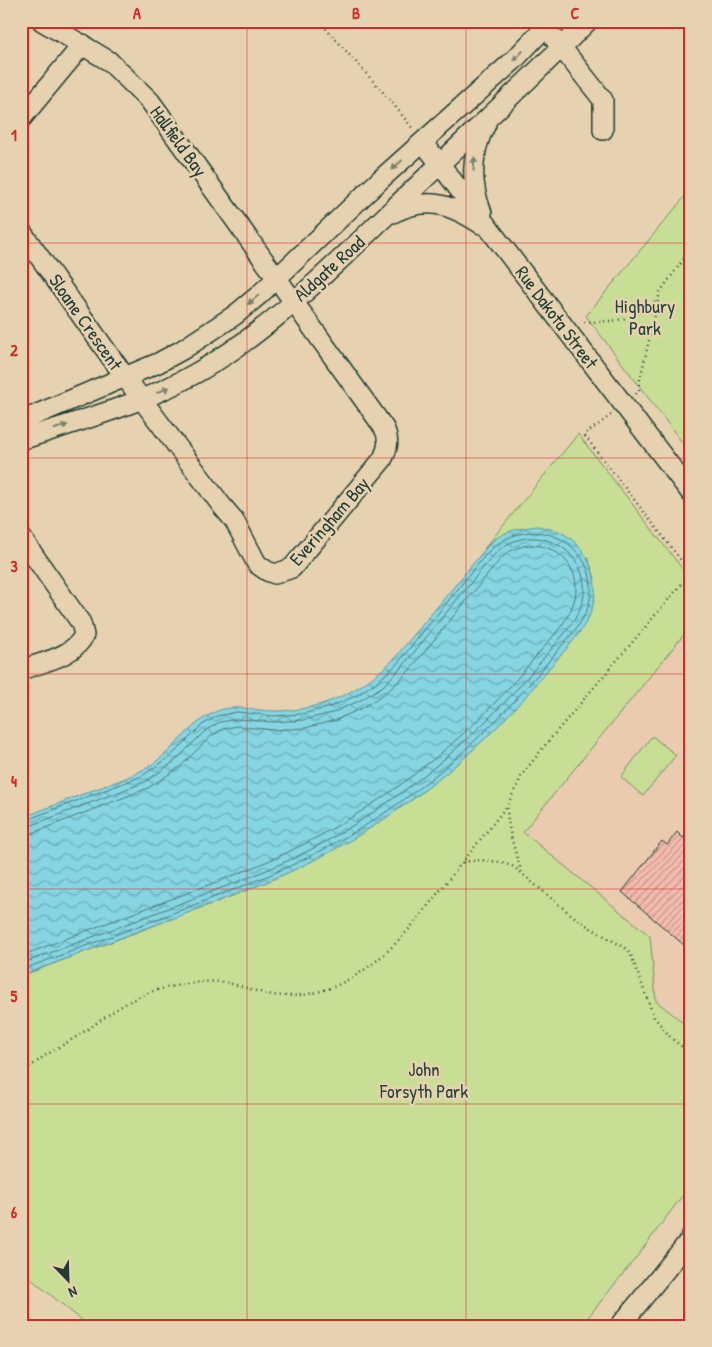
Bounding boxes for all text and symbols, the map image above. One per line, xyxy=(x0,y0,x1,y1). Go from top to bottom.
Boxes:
text: A xyxy=(133,2,141,24)
text: B xyxy=(352,2,360,24)
text: C xyxy=(571,2,580,24)
one-way arrow xyxy=(512,50,524,62)
street label: Hallfield Bay xyxy=(144,100,214,182)
text: 1 xyxy=(11,124,17,146)
one-way arrow xyxy=(471,156,479,172)
one-way arrow xyxy=(392,159,404,171)
street label: Aldgate Road xyxy=(288,229,371,307)
street label: Rue Dakota Street xyxy=(510,260,605,374)
street label: Sloane Crescent xyxy=(43,269,129,376)
park label: Highbury Park xyxy=(615,293,675,341)
one-way arrow xyxy=(247,295,260,306)
text: 2 xyxy=(10,339,18,361)
one-way arrow xyxy=(156,385,170,393)
one-way arrow xyxy=(54,422,69,430)
street label: Everingham Bay xyxy=(283,471,375,571)
text: 3 xyxy=(10,555,18,577)
text: 4 xyxy=(11,770,17,792)
text: 5 xyxy=(11,985,18,1007)
park label: John Forsyth Park xyxy=(379,1056,468,1104)
text: 6 xyxy=(11,1201,18,1223)
north arrow xyxy=(42,1254,92,1304)
text: N xyxy=(66,1282,80,1303)

